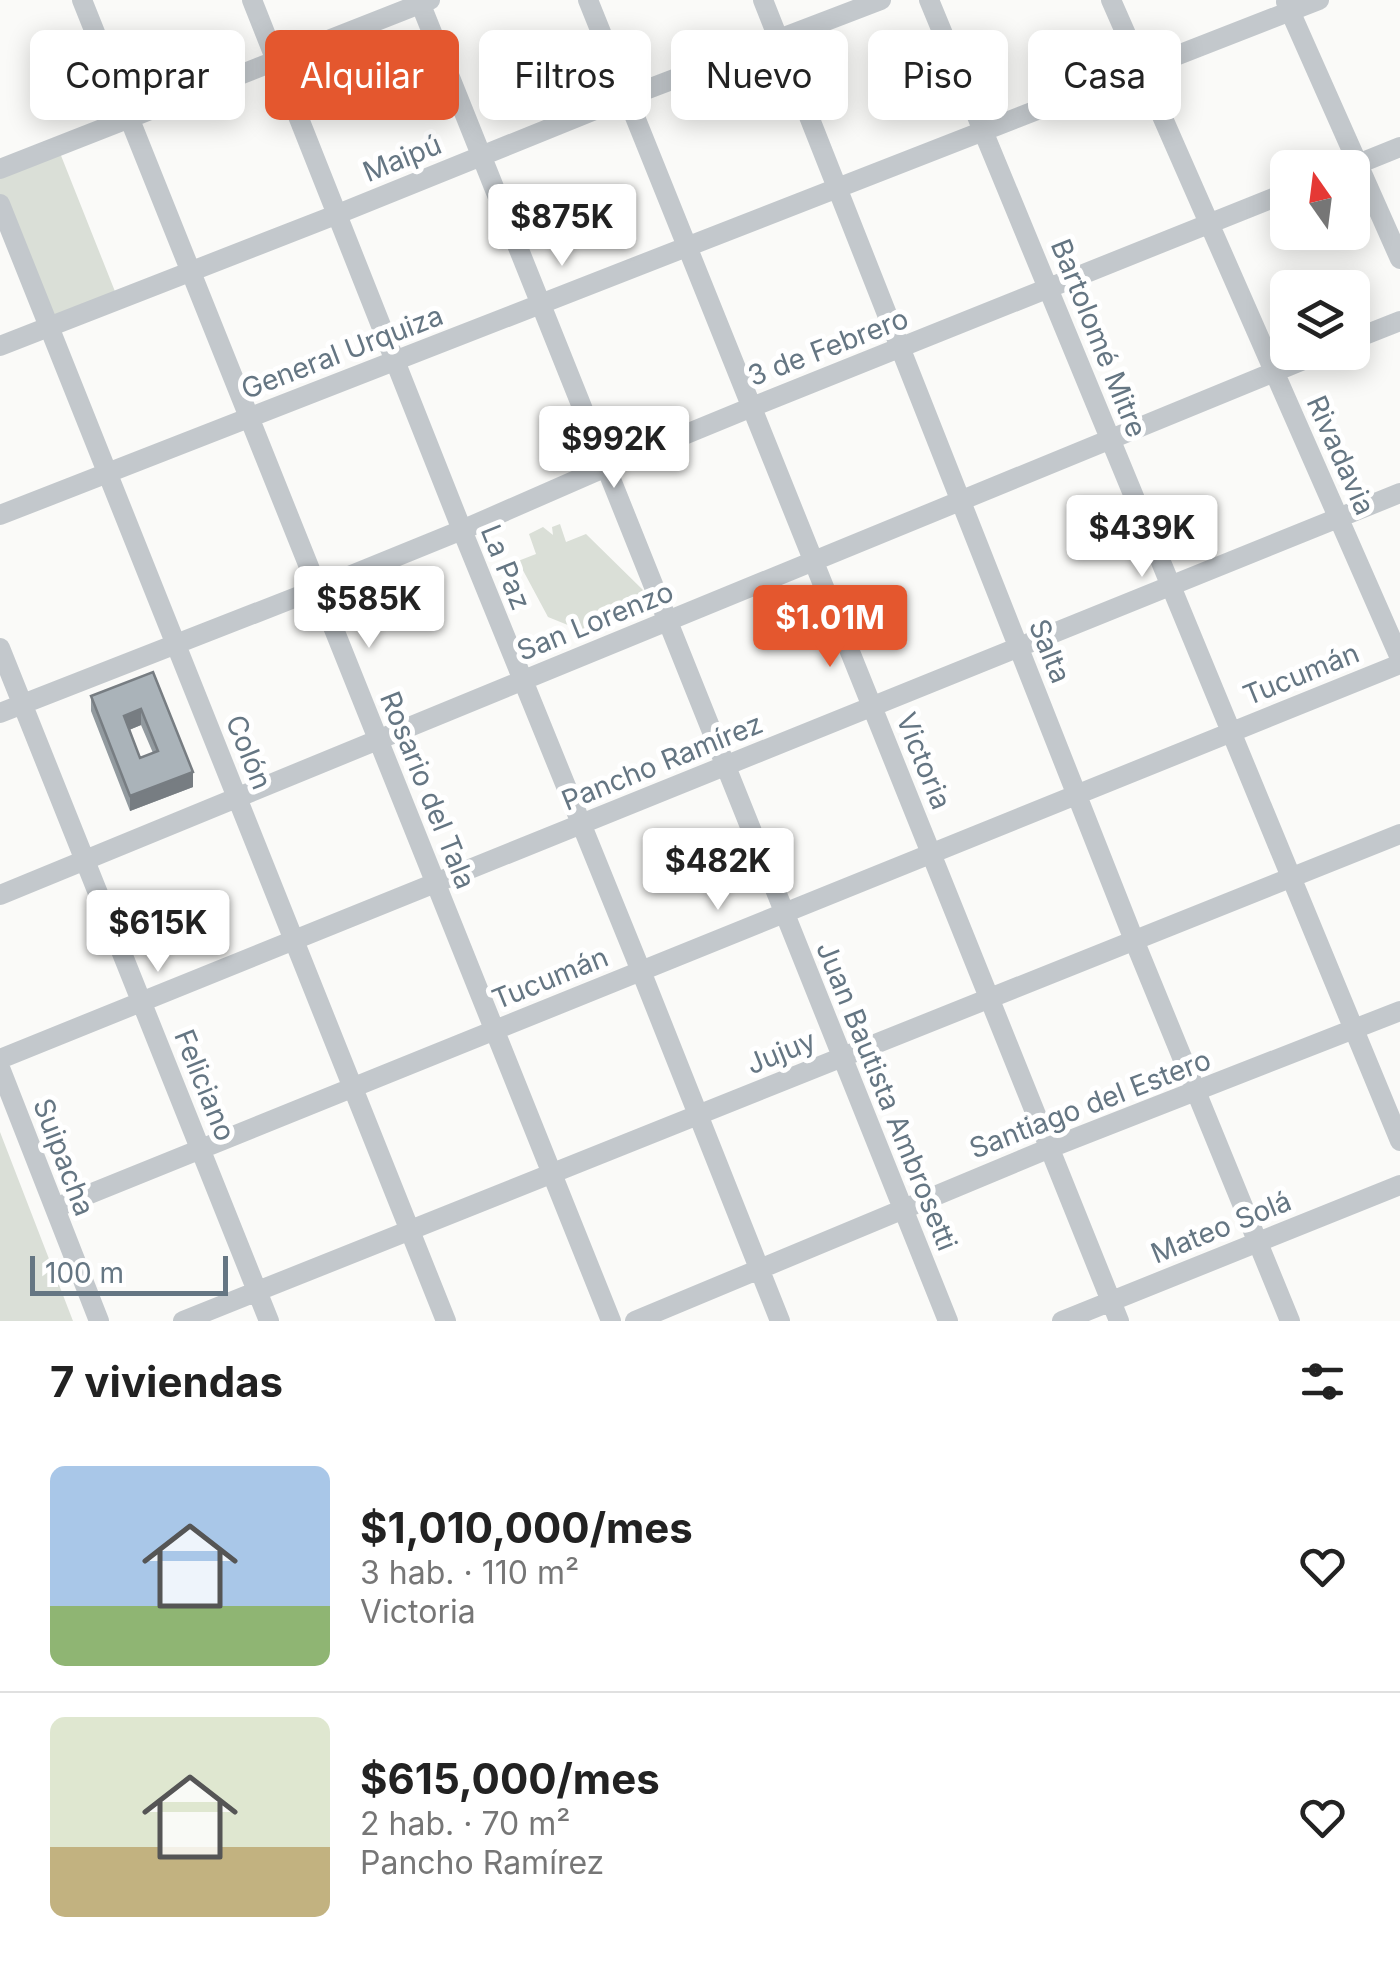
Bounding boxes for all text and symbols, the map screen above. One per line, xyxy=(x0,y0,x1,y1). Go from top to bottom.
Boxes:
chip: Comprar xyxy=(30,30,245,120)
chip: Alquilar xyxy=(265,30,459,120)
chip: Filtros xyxy=(479,30,651,120)
chip: Nuevo xyxy=(671,30,848,120)
chip: Piso xyxy=(868,30,1008,120)
chip: Casa xyxy=(1028,30,1181,120)
street label: Maipú xyxy=(358,127,446,189)
north arrow xyxy=(1270,150,1370,250)
map controls xyxy=(1270,150,1370,370)
pin: $875K xyxy=(492,184,632,269)
text: $875K xyxy=(510,197,614,236)
street label: Bartolomé Mitre xyxy=(1044,234,1154,442)
button: layers xyxy=(1270,270,1370,370)
street label: General Urquiza xyxy=(236,298,448,406)
street label: 3 de Febrero xyxy=(743,301,913,393)
street label: Rivadavia xyxy=(1300,390,1382,520)
pin: $992K xyxy=(544,406,684,491)
text: $992K xyxy=(561,419,667,458)
pin: $439K xyxy=(1072,495,1212,580)
text: $439K xyxy=(1088,508,1196,547)
street label: La Paz xyxy=(474,520,538,614)
pin: $585K xyxy=(299,566,439,651)
street label: San Lorenzo xyxy=(512,574,678,668)
text: $585K xyxy=(316,579,422,618)
pin: $1.01M xyxy=(749,585,911,670)
text: $1.01M xyxy=(775,598,885,637)
street label: Salta xyxy=(1022,614,1078,688)
street label: Tucumán xyxy=(1238,635,1364,713)
street label: Rosario del Tala xyxy=(373,686,483,894)
street label: Pancho Ramírez xyxy=(557,706,767,818)
street label: Victoria xyxy=(889,708,959,814)
street label: Colón xyxy=(219,710,279,794)
pin: $482K xyxy=(648,828,788,913)
text: $482K xyxy=(665,841,771,880)
pin: $615K xyxy=(88,890,228,975)
text: $615K xyxy=(109,903,208,942)
street label: Juan Bautista Ambrosetti xyxy=(809,937,965,1255)
street label: Tucumán xyxy=(487,939,613,1017)
street label: Jujuy xyxy=(741,1023,821,1081)
street label: Feliciano xyxy=(167,1024,243,1146)
street label: Santiago del Estero xyxy=(965,1042,1215,1166)
street label: Suipacha xyxy=(26,1094,102,1220)
street label: Mateo Solá xyxy=(1146,1183,1296,1271)
scale bar xyxy=(30,1251,228,1296)
text: 100 m xyxy=(45,1256,124,1290)
icon: filters xyxy=(1295,1354,1350,1409)
text: 7 viviendas xyxy=(50,1356,283,1407)
text: $1,010,000/mes xyxy=(360,1502,693,1553)
icon: home xyxy=(130,1506,250,1626)
icon: heart xyxy=(1295,1539,1350,1594)
text: 3 hab. · 110 m² xyxy=(360,1553,579,1592)
text: Victoria xyxy=(360,1592,476,1631)
text: $615,000/mes xyxy=(360,1753,660,1804)
icon: home xyxy=(130,1757,250,1877)
icon: heart xyxy=(1295,1790,1350,1845)
text: 2 hab. · 70 m² xyxy=(360,1804,570,1843)
text: Pancho Ramírez xyxy=(360,1843,604,1882)

